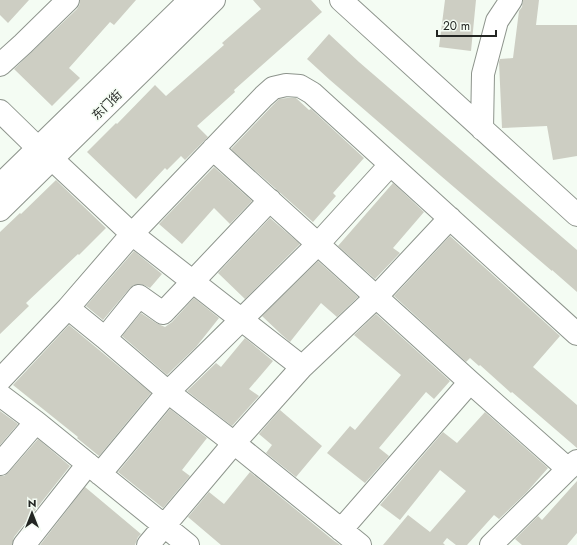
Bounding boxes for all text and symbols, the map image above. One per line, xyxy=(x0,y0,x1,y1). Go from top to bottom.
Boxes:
scale bar xyxy=(437,12,496,38)
text: 20 m xyxy=(443,17,470,35)
street label: 东门街 xyxy=(88,86,126,124)
north arrow xyxy=(12,493,52,533)
text: N xyxy=(28,495,36,511)

